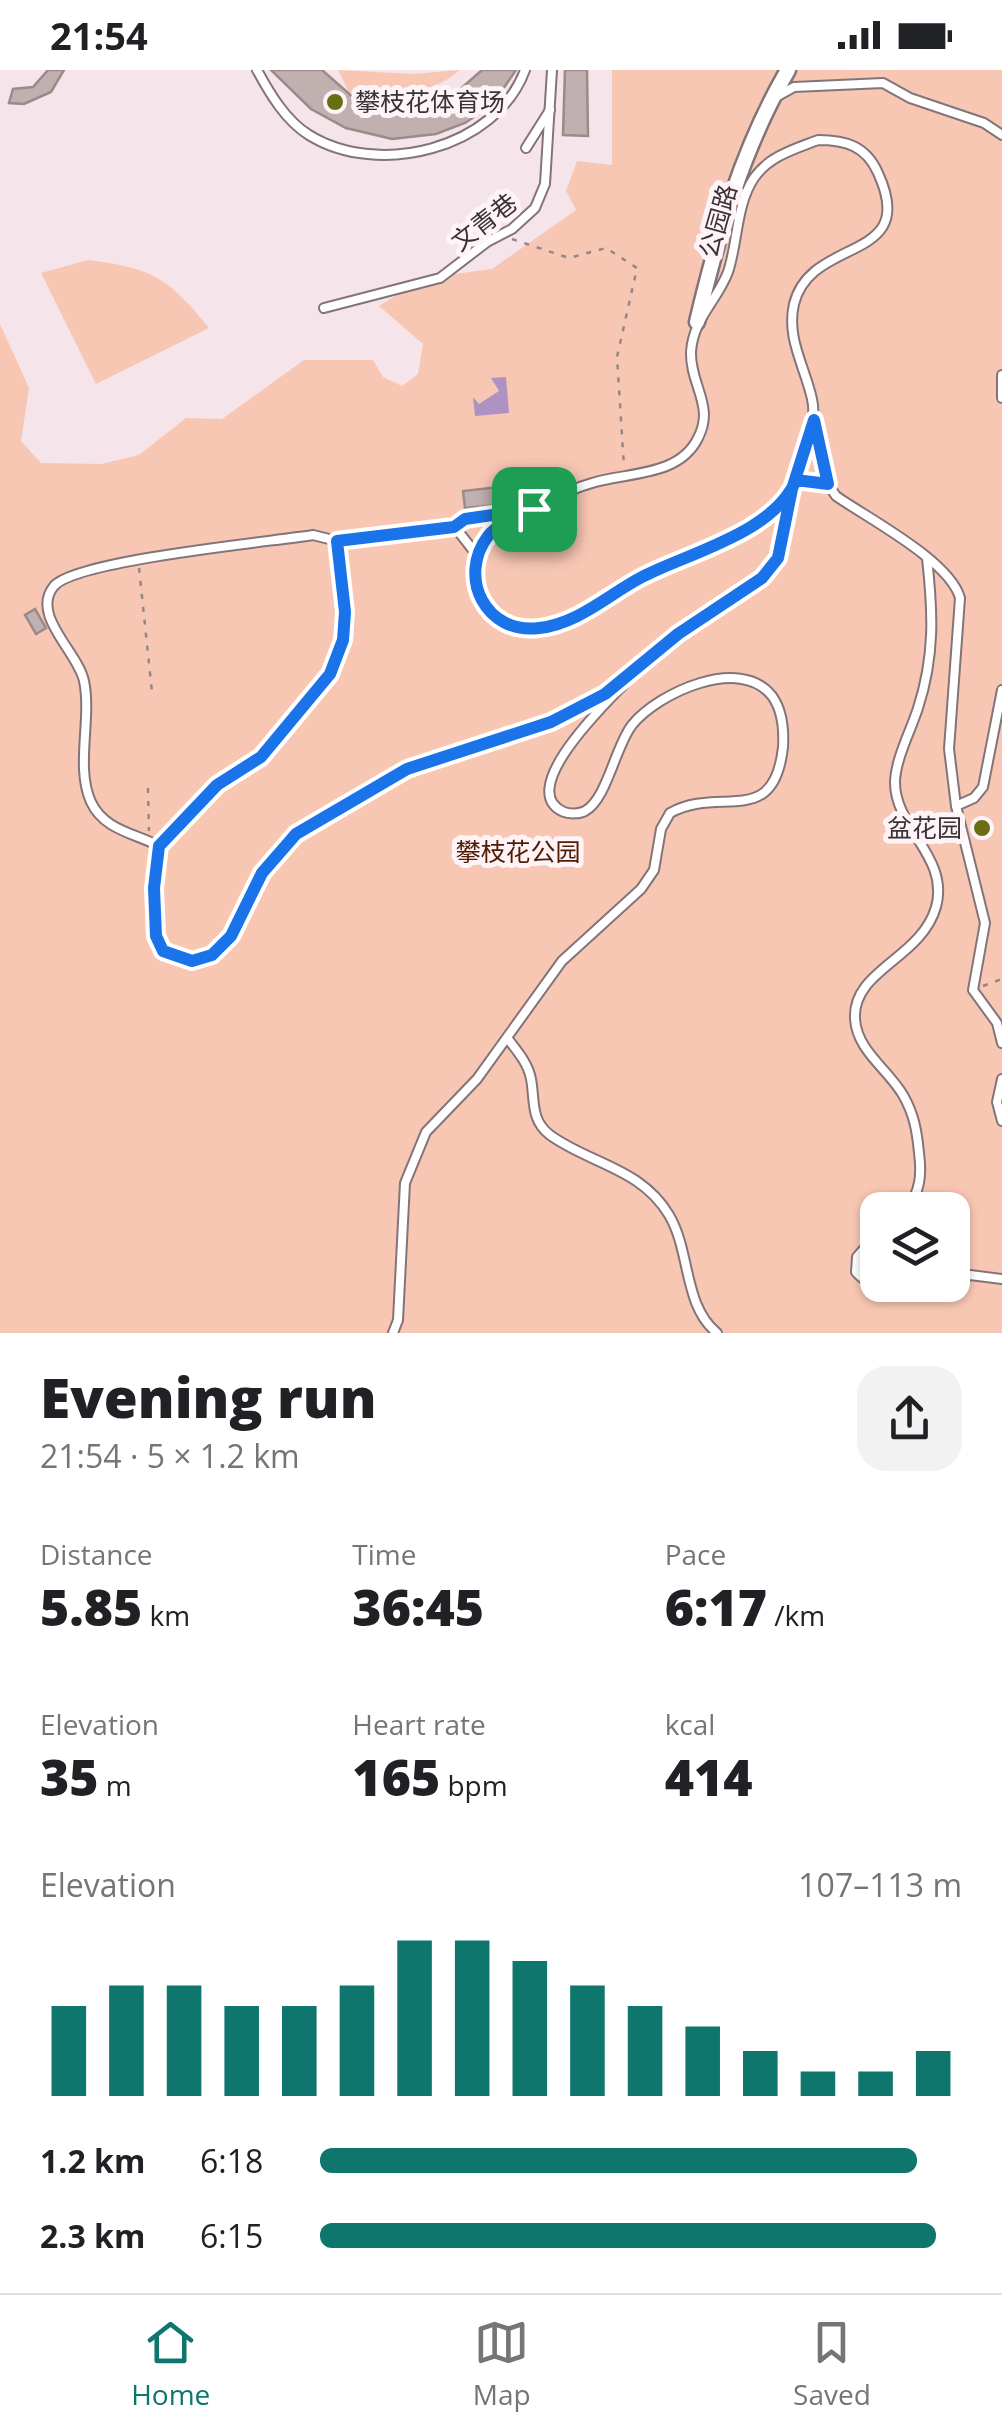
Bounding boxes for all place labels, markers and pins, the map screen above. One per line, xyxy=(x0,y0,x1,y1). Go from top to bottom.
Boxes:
place label: 攀枝花体育场 xyxy=(355,84,505,118)
marker: 攀枝花体育场 xyxy=(324,91,346,113)
pin xyxy=(492,467,577,552)
place label: 盆花园 xyxy=(887,810,962,844)
marker: 盆花园 xyxy=(971,817,993,839)

